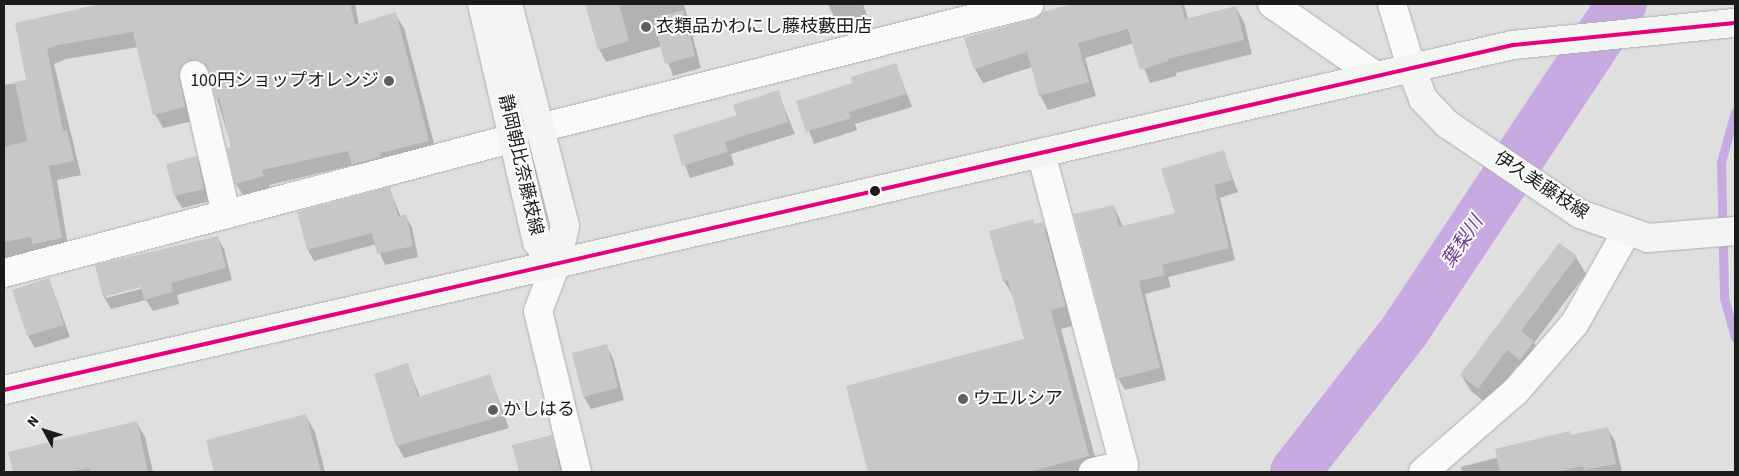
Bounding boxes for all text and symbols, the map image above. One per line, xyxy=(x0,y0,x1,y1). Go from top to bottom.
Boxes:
place label: 衣類品かわにし藤枝藪田店 xyxy=(656,16,872,38)
marker: 衣類品かわにし藤枝藪田店 xyxy=(640,21,652,33)
place label: 100円ショップオレンジ xyxy=(190,70,379,92)
marker: 100円ショップオレンジ xyxy=(383,75,395,87)
street label: 静岡朝比奈藤枝線 xyxy=(493,92,547,238)
street label: 伊久美藤枝線 xyxy=(1490,148,1592,224)
unlabelled marker xyxy=(870,186,880,196)
water label: 葉梨川 xyxy=(1438,212,1488,272)
place label: ウエルシア xyxy=(973,388,1063,410)
marker: ウエルシア xyxy=(957,393,969,405)
place label: かしはる xyxy=(503,399,575,421)
marker: かしはる xyxy=(487,404,499,416)
north arrow xyxy=(20,406,70,456)
text: N xyxy=(23,412,44,431)

